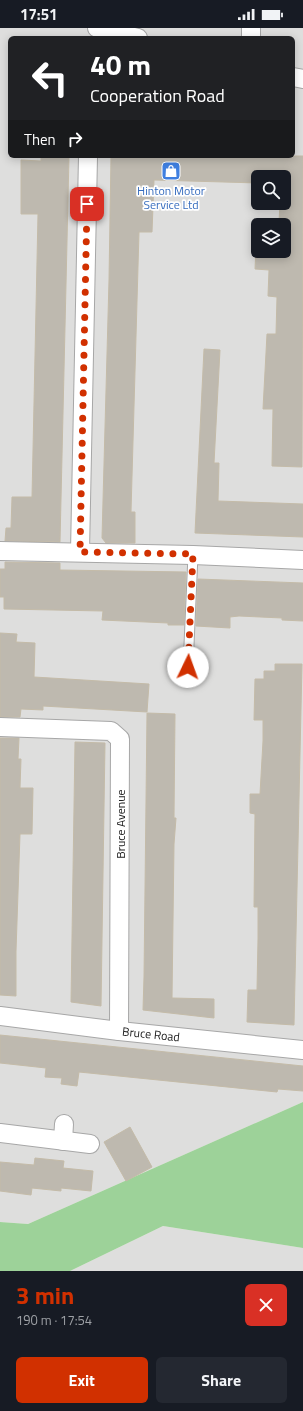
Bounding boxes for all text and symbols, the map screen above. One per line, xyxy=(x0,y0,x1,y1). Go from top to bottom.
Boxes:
text: 17:51 xyxy=(20,3,57,26)
text: 40 m xyxy=(90,43,151,86)
icon: left xyxy=(24,52,76,104)
text: Cooperation Road xyxy=(90,82,225,109)
text: Then xyxy=(24,128,56,151)
icon: right xyxy=(64,128,86,150)
shop icon: Hinton Motor Service Ltd xyxy=(160,160,182,182)
map controls xyxy=(251,170,291,258)
button: search xyxy=(251,170,291,210)
place label: Hinton Motor Service Ltd xyxy=(137,181,205,214)
pin xyxy=(70,187,104,221)
icon: arrive xyxy=(76,193,98,215)
button: layers xyxy=(251,218,291,258)
position arrow xyxy=(167,646,209,688)
street label: Bruce Avenue xyxy=(111,789,130,859)
street label: Bruce Road xyxy=(121,1022,181,1046)
text: 3 min xyxy=(16,1277,74,1313)
button: close xyxy=(245,1284,287,1326)
text: 190 m · 17:54 xyxy=(16,1310,92,1330)
button: Exit xyxy=(16,1357,148,1403)
button: Share xyxy=(156,1357,287,1403)

